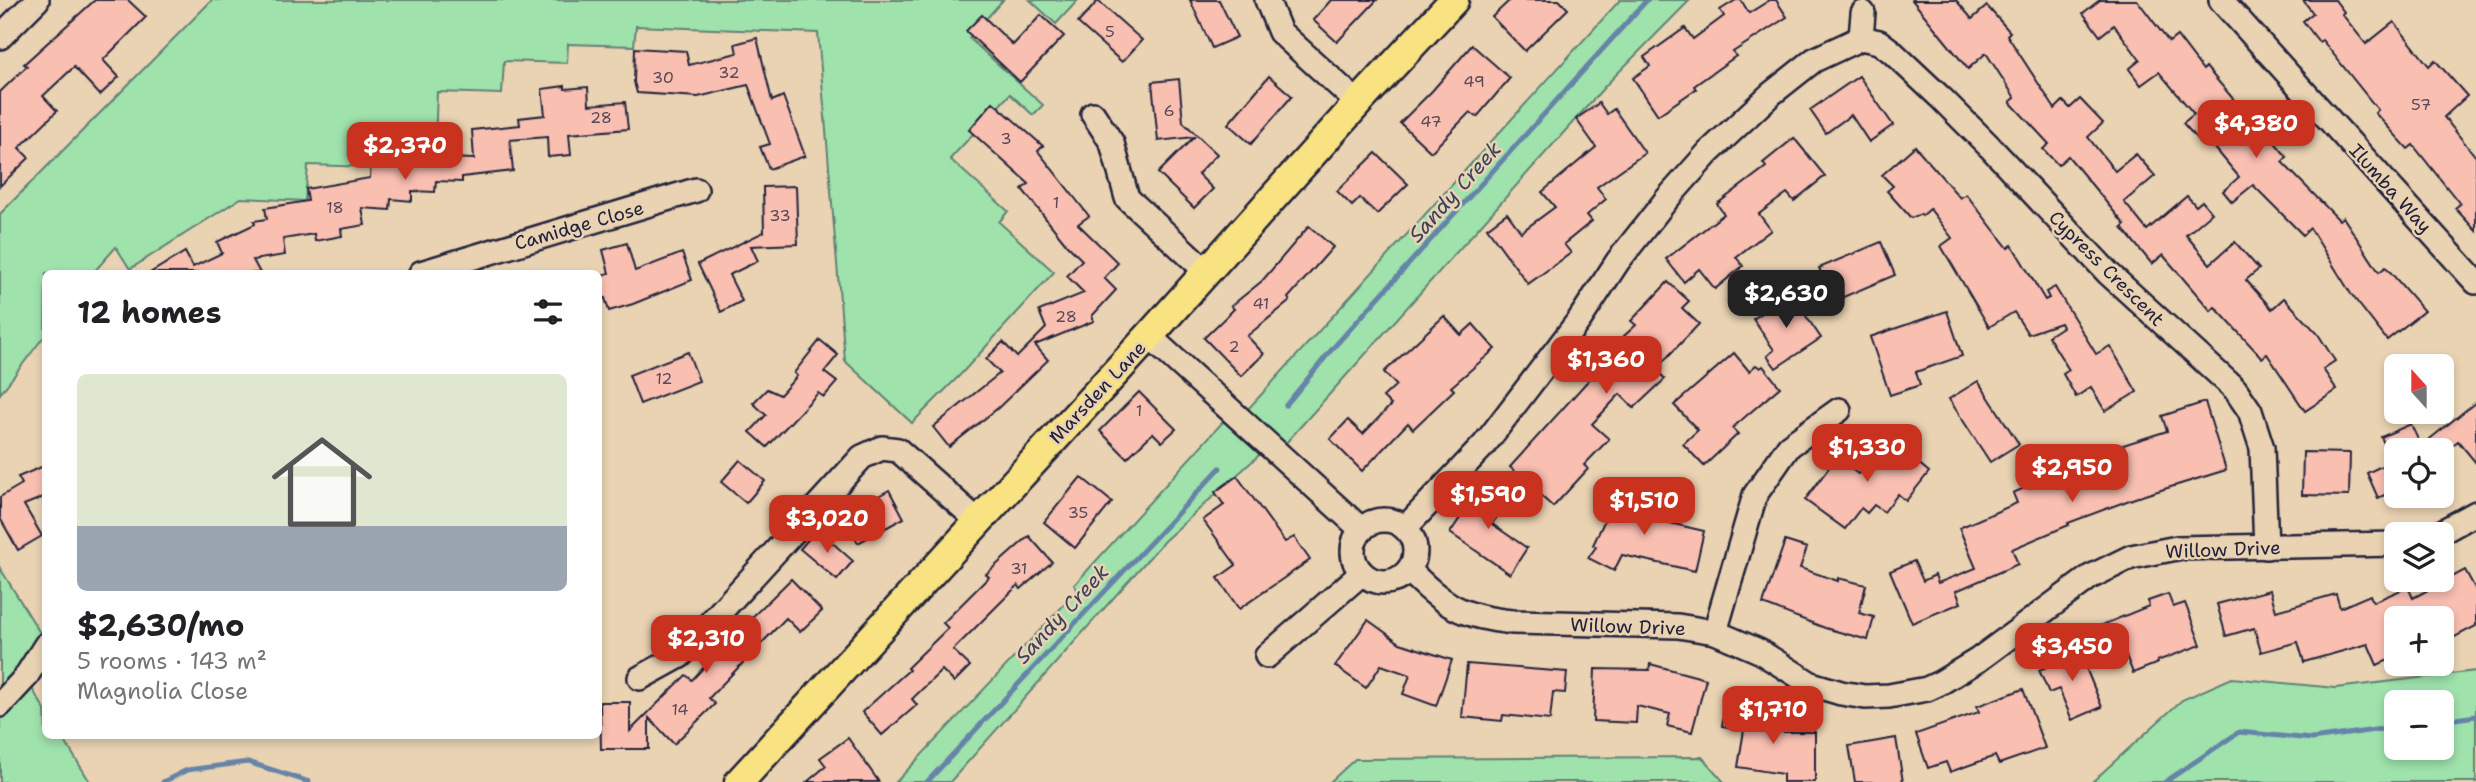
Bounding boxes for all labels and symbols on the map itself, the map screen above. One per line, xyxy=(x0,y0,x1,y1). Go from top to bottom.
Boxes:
house number: 5 xyxy=(1105,21,1115,42)
house number: 32 xyxy=(718,62,740,83)
house number: 30 xyxy=(652,67,674,88)
house number: 49 xyxy=(1463,71,1485,92)
house number: 57 xyxy=(2411,94,2431,115)
house number: 6 xyxy=(1163,100,1175,121)
pin: $4,380 xyxy=(2199,100,2313,160)
house number: 28 xyxy=(590,107,612,128)
house number: 47 xyxy=(1420,111,1442,132)
pin: $2,370 xyxy=(348,122,462,182)
house number: 3 xyxy=(1000,128,1012,149)
water label: Sandy Creek xyxy=(1402,136,1508,248)
street label: Ilumba Way xyxy=(2344,138,2438,238)
house number: 1 xyxy=(1053,192,1059,213)
street label: Camidge Close xyxy=(512,195,647,256)
house number: 18 xyxy=(326,197,344,218)
house number: 33 xyxy=(769,205,791,226)
street label: Cypress Crescent xyxy=(2043,205,2170,332)
pin: $2,630 xyxy=(1729,270,1843,330)
house number: 41 xyxy=(1252,293,1270,314)
house number: 28 xyxy=(1055,306,1077,327)
street label: Marsden Lane xyxy=(1043,336,1151,449)
house number: 2 xyxy=(1228,336,1240,357)
pin: $1,360 xyxy=(1549,336,1663,396)
north arrow xyxy=(2384,354,2454,424)
house number: 12 xyxy=(655,368,673,389)
house number: 1 xyxy=(1136,400,1142,421)
pin: $1,330 xyxy=(1810,424,1924,484)
pin: $2,950 xyxy=(2015,444,2129,504)
pin: $1,590 xyxy=(1431,472,1545,531)
pin: $1,510 xyxy=(1587,477,1701,537)
pin: $3,020 xyxy=(770,496,884,555)
house number: 35 xyxy=(1068,502,1088,523)
street label: Willow Drive xyxy=(2165,535,2281,564)
water label: Sandy Creek xyxy=(1009,558,1115,670)
house number: 31 xyxy=(1010,558,1028,579)
street label: Willow Drive xyxy=(1570,612,1686,641)
pin: $2,310 xyxy=(649,616,763,675)
pin: $3,450 xyxy=(2015,624,2129,683)
pin: $1,710 xyxy=(1716,686,1830,746)
house number: 14 xyxy=(671,699,689,720)

